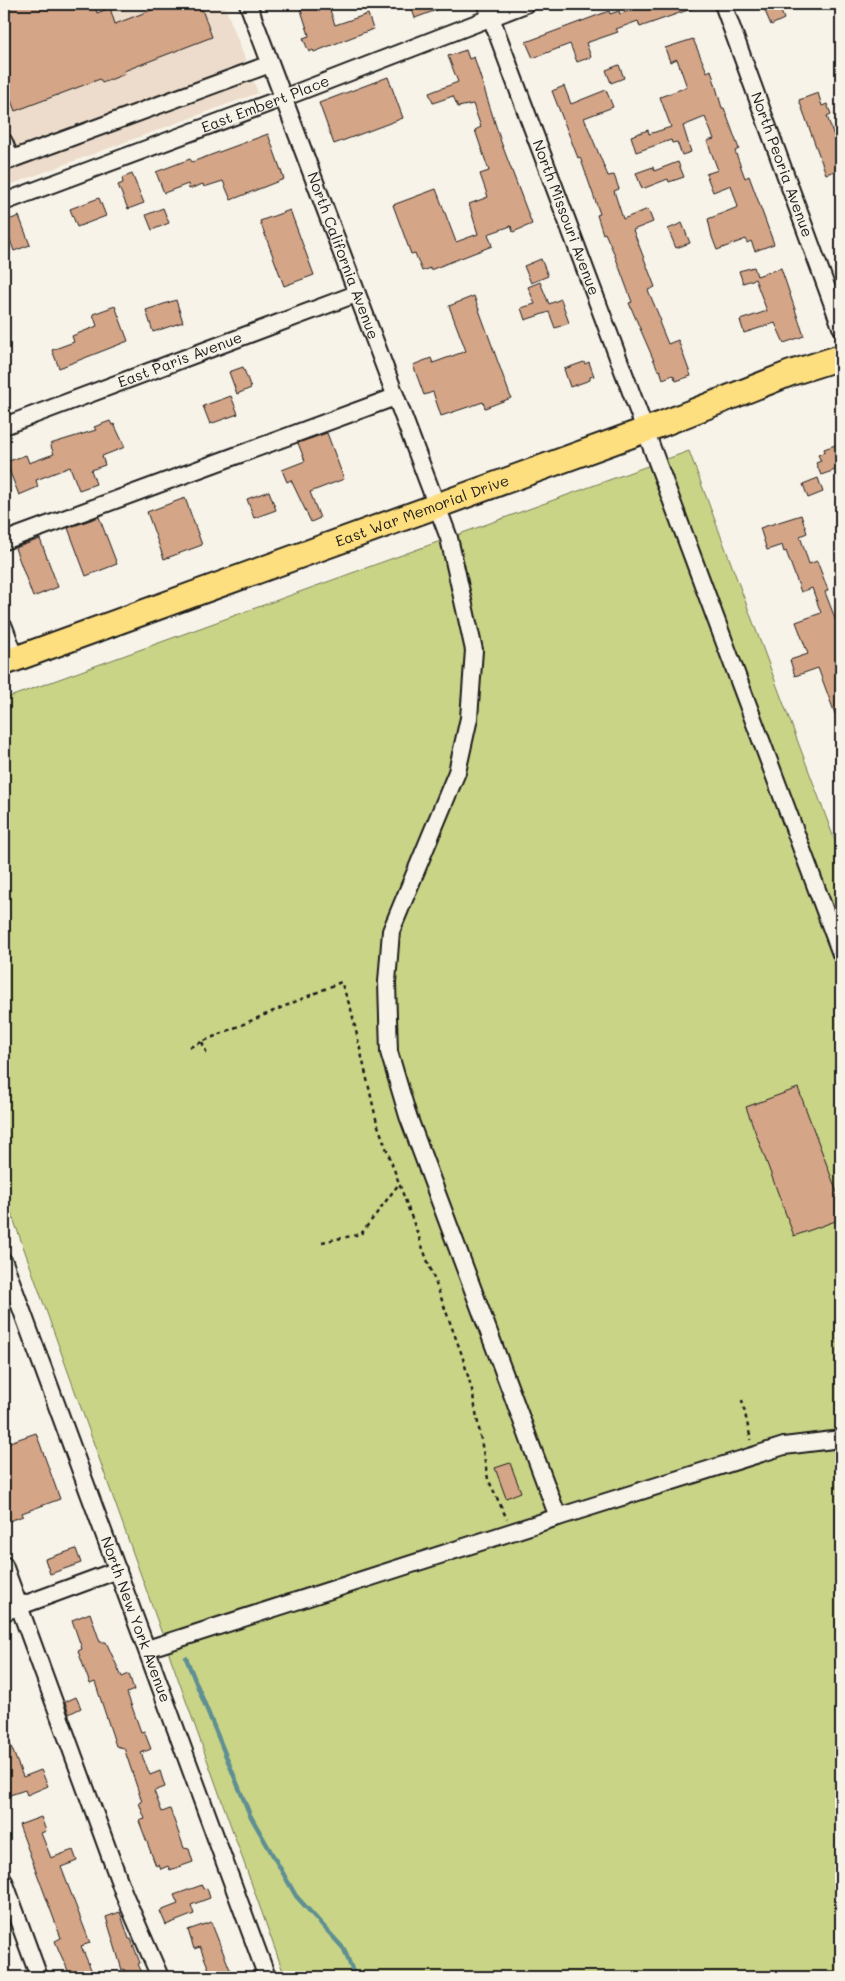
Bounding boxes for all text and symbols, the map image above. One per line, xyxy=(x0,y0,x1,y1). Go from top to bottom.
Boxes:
street label: East Embert Place xyxy=(198,70,332,137)
street label: North Peoria Avenue xyxy=(747,89,818,240)
street label: North Missouri Avenue xyxy=(529,137,605,298)
street label: North California Avenue xyxy=(303,169,384,342)
street label: East Paris Avenue xyxy=(115,327,245,391)
street label: East War Memorial Drive xyxy=(332,469,512,551)
street label: North New York Avenue xyxy=(97,1534,176,1705)

